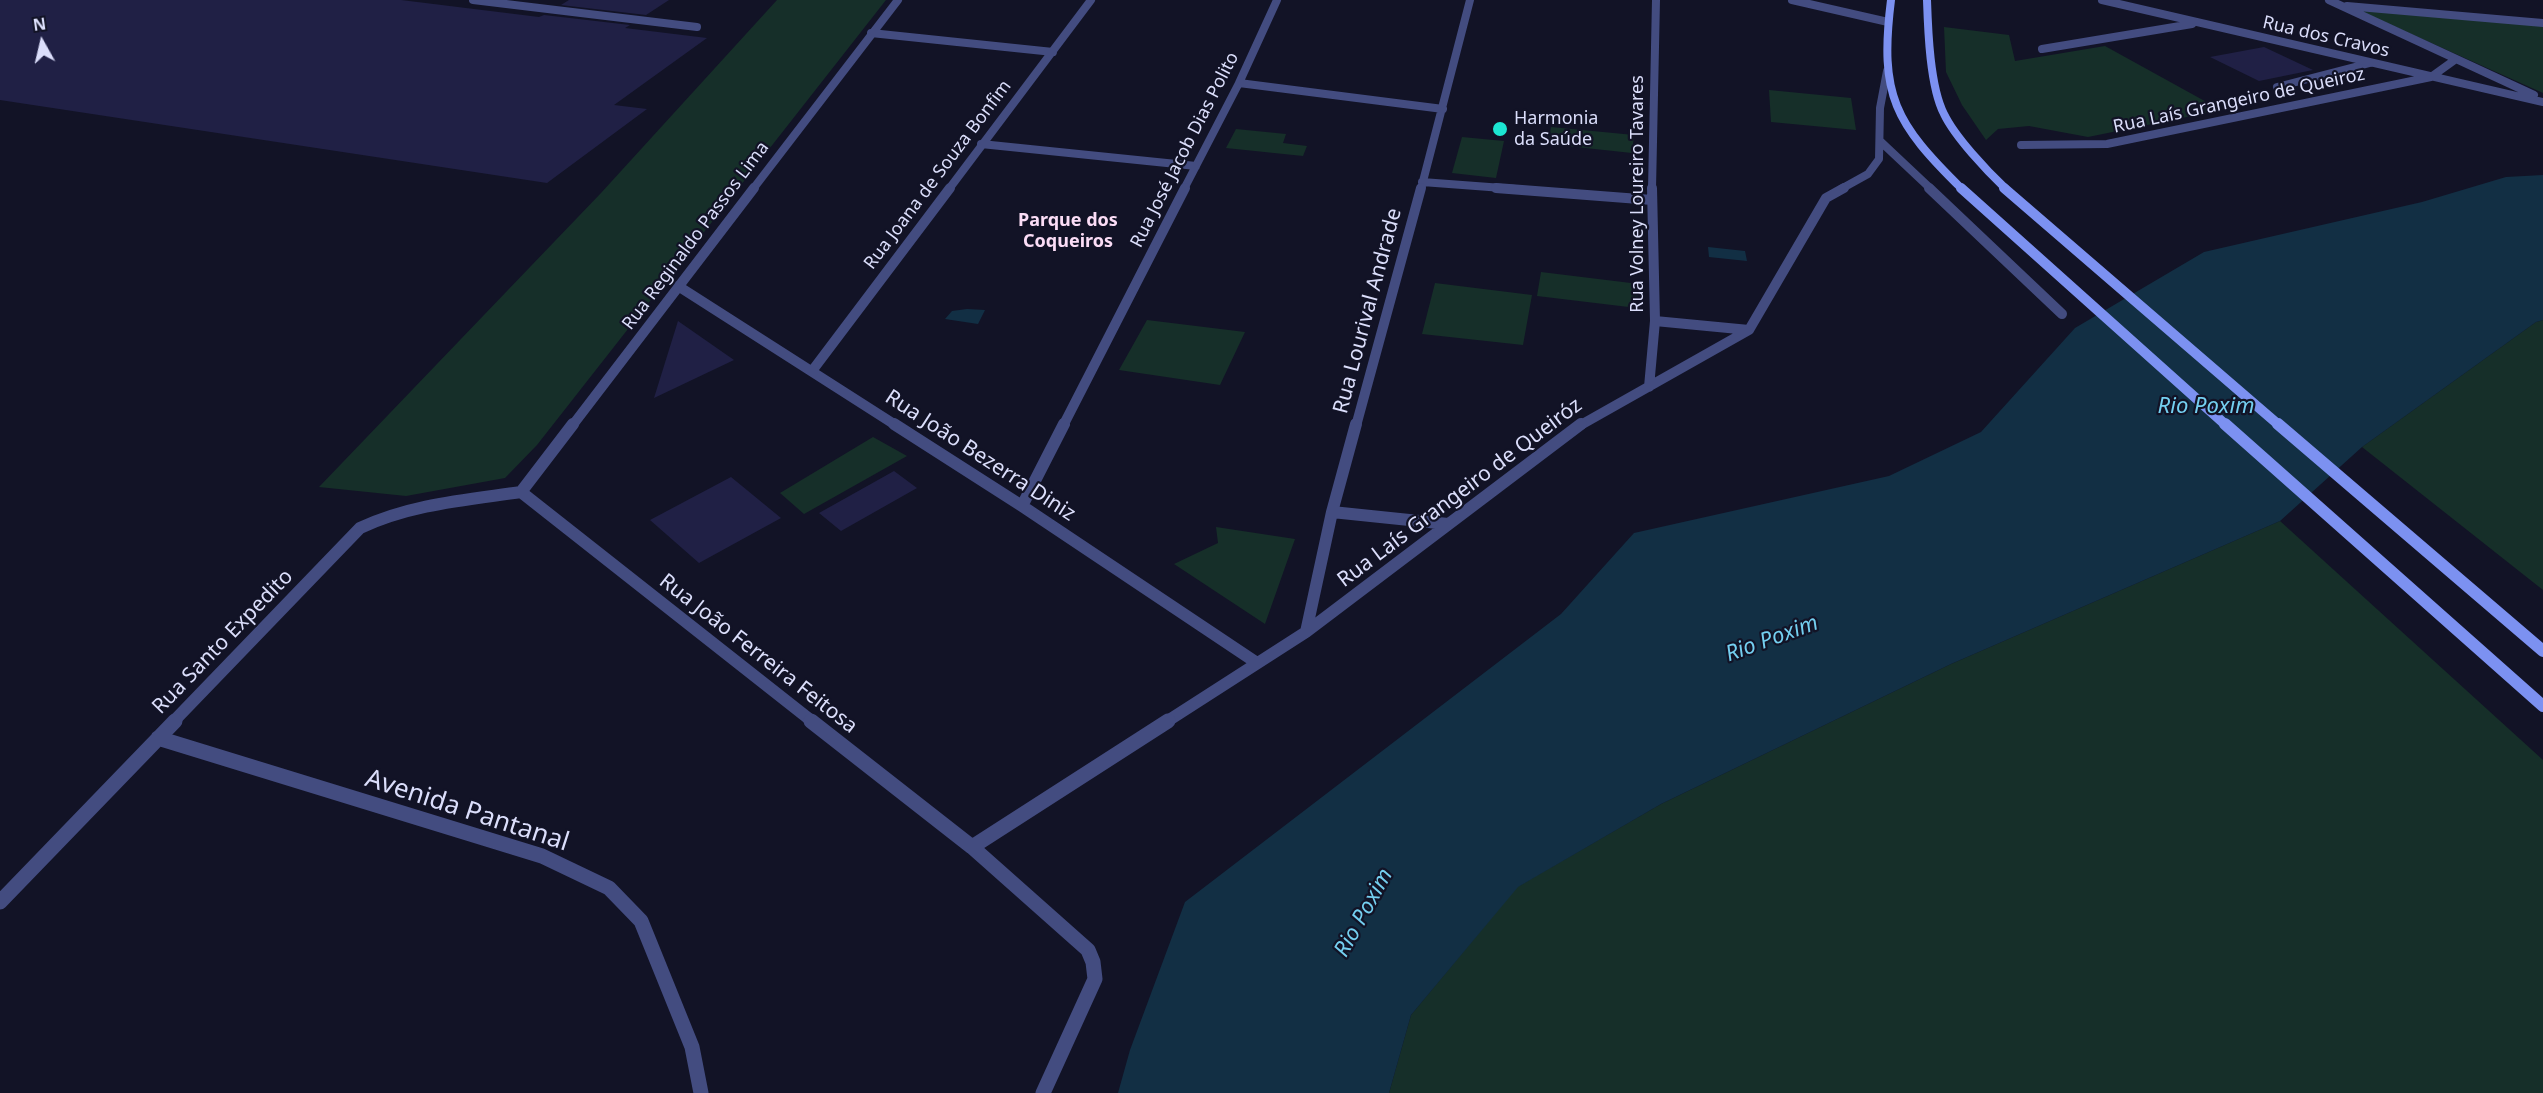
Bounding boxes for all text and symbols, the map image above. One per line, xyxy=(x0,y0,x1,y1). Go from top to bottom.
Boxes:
north arrow xyxy=(12,12,72,72)
text: N xyxy=(32,12,47,36)
street label: Rua dos Cravos xyxy=(2260,12,2392,62)
street label: Rua José Jacob Dias Polito xyxy=(1126,49,1244,251)
street label: Rua Laís Grangeiro de Queiroz xyxy=(2111,64,2367,138)
street label: Rua Volney Loureiro Tavares xyxy=(1627,75,1649,313)
street label: Rua Joana de Souza Bonfim xyxy=(860,76,1016,274)
place label: Harmonia da Saúde xyxy=(1514,108,1598,150)
marker: Harmonia da Saúde xyxy=(1491,120,1509,138)
street label: Rua Reginaldo Passos Lima xyxy=(618,138,774,334)
street label: Rua Lourival Andrade xyxy=(1328,206,1408,416)
district label: Parque dos Coqueiros xyxy=(1018,210,1118,252)
street label: Rua João Bezerra Diniz xyxy=(880,385,1080,527)
street label: Rua Laís Grangeiro de Queiróz xyxy=(1333,393,1587,593)
water label: Rio Poxim xyxy=(2158,394,2254,420)
street label: Rua Santo Expedito xyxy=(147,564,299,720)
street label: Rua João Ferreira Feitosa xyxy=(654,569,862,739)
water label: Rio Poxim xyxy=(1722,610,1822,668)
street label: Avenida Pantanal xyxy=(361,763,573,859)
water label: Rio Poxim xyxy=(1329,864,1399,962)

